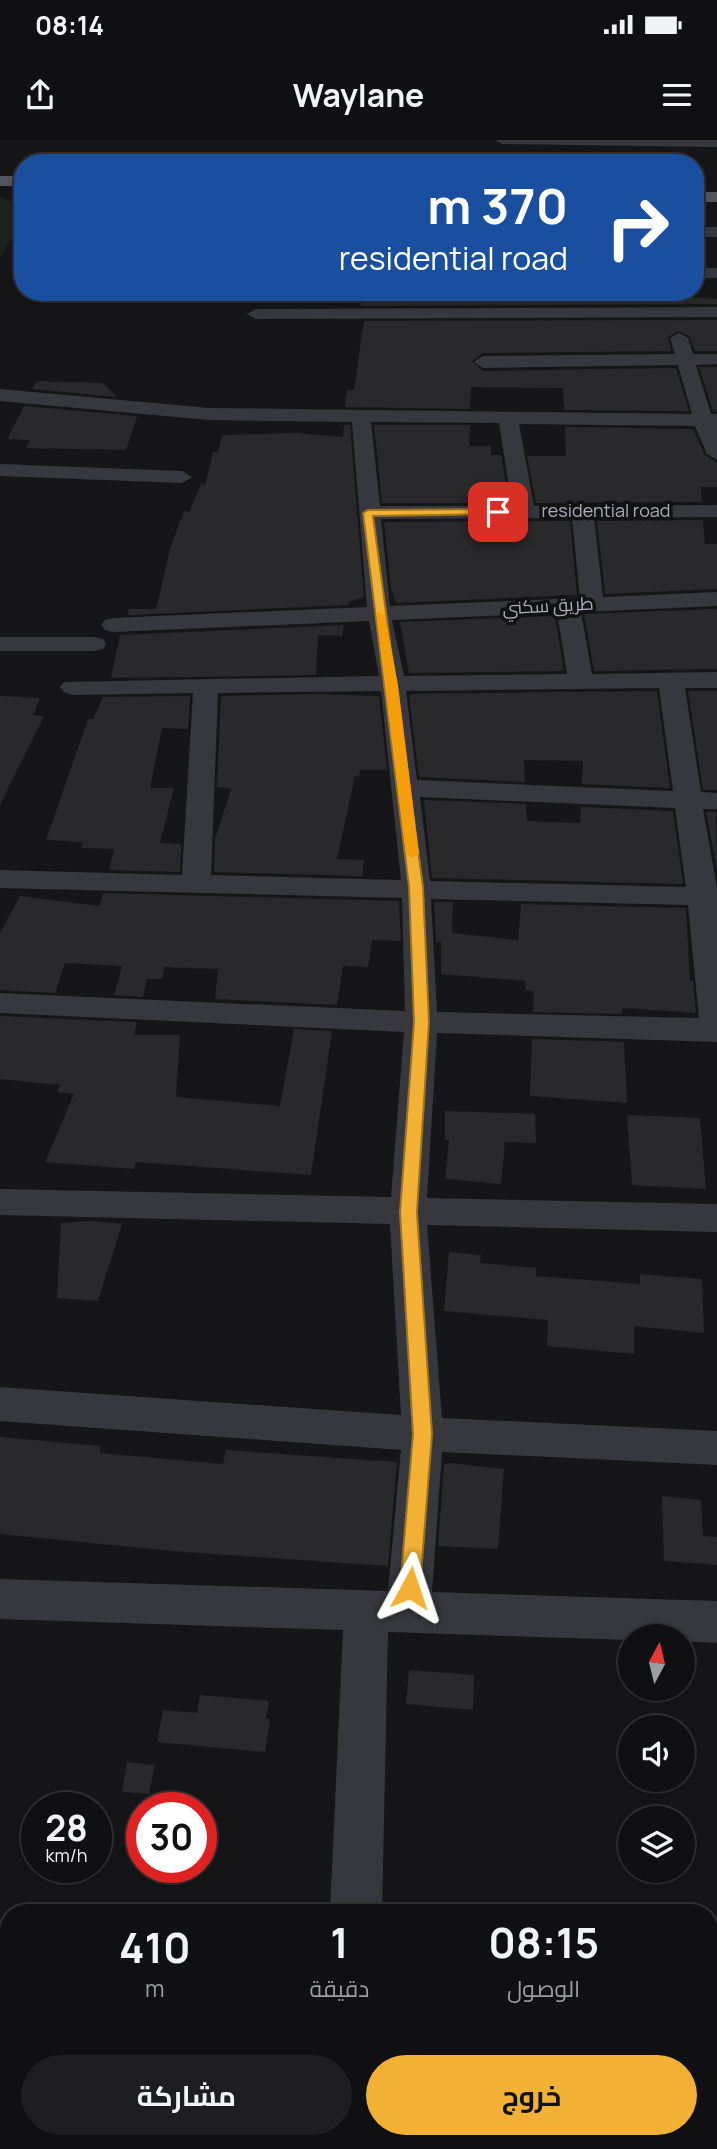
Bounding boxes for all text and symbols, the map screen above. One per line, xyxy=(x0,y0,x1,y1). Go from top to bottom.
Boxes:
text: 08:14 xyxy=(35,7,104,43)
text: Waylane xyxy=(293,73,424,117)
icon: share xyxy=(21,76,59,114)
icon: menu xyxy=(658,76,696,114)
text: 370 m xyxy=(427,172,568,239)
icon: right xyxy=(592,182,683,273)
text: residential road xyxy=(339,236,568,280)
pin xyxy=(468,482,528,542)
icon: arrive xyxy=(479,493,517,531)
street label: residential road xyxy=(542,498,670,522)
street label: طريق سكني xyxy=(502,591,594,622)
position arrow xyxy=(373,1551,447,1625)
north arrow xyxy=(618,1624,695,1701)
map controls xyxy=(618,1624,695,1883)
button: sound xyxy=(618,1715,695,1792)
speed limit sign: 30 xyxy=(126,1792,217,1883)
text: 28 xyxy=(45,1804,88,1852)
button: layers xyxy=(618,1806,695,1883)
text: km/h xyxy=(46,1843,87,1867)
text: 1 xyxy=(330,1913,349,1971)
text: 08:15 xyxy=(488,1913,599,1971)
text: 410 xyxy=(119,1918,191,1976)
text: m xyxy=(145,1972,165,2004)
text: دقيقة xyxy=(310,1972,369,2004)
text: الوصول xyxy=(507,1972,580,2004)
button: مشاركة xyxy=(21,2055,352,2135)
button: خروج xyxy=(366,2055,697,2135)

